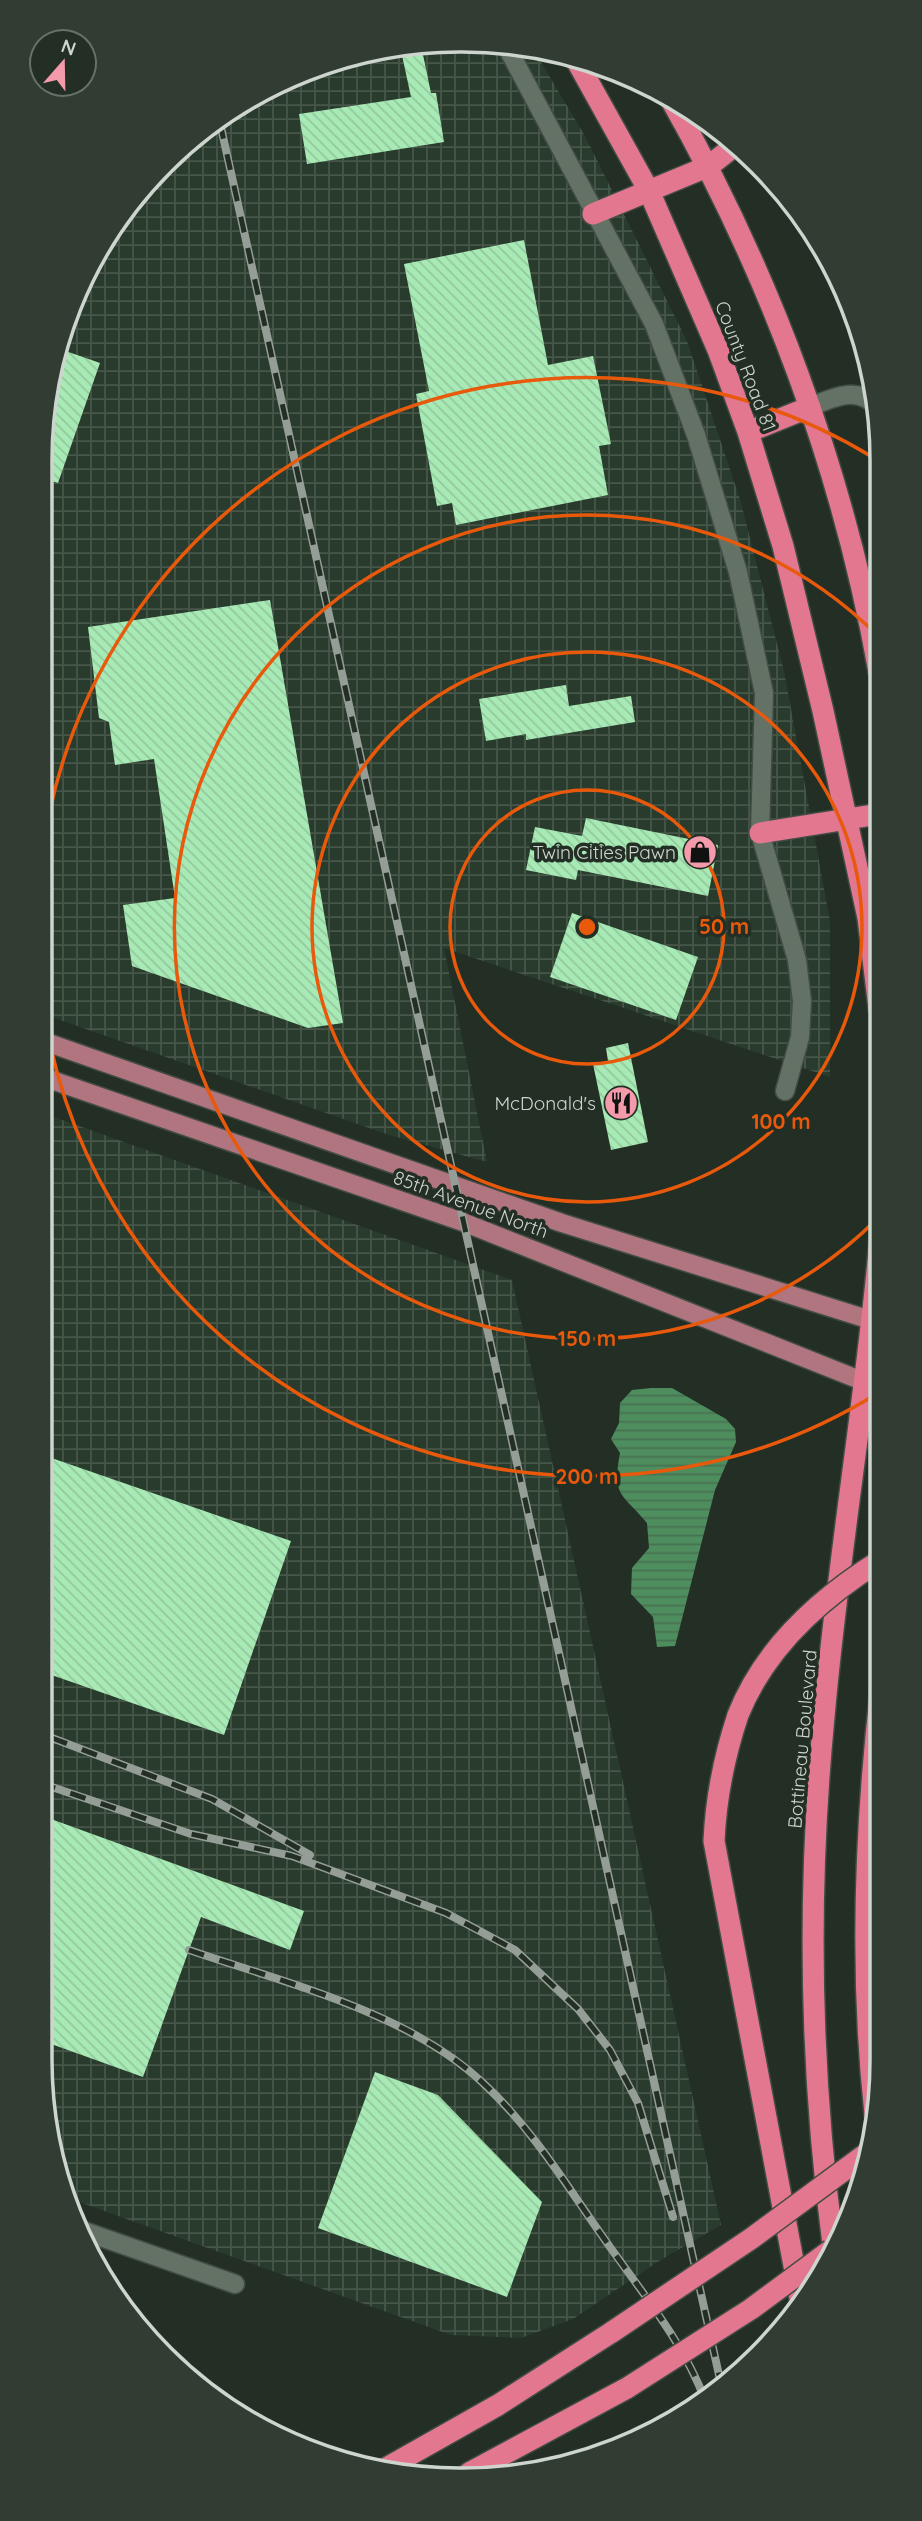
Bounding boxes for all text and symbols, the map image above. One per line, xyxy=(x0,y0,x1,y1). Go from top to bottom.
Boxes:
north arrow xyxy=(28,28,98,98)
text: N xyxy=(58,33,79,61)
street label: County Road 81 xyxy=(710,297,782,435)
shop icon: Twin Cities Pawn xyxy=(681,833,719,871)
place label: Twin Cities Pawn xyxy=(533,840,676,864)
text: 50 m xyxy=(699,913,749,939)
centre of rings xyxy=(575,915,599,939)
restaurant icon: McDonald's xyxy=(602,1084,640,1122)
place label: McDonald's xyxy=(494,1091,596,1115)
text: 100 m xyxy=(751,1108,811,1134)
street label: 85th Avenue North xyxy=(390,1165,552,1243)
text: 150 m xyxy=(558,1325,616,1351)
text: 200 m xyxy=(556,1463,618,1489)
street label: Bottineau Boulevard xyxy=(782,1649,822,1829)

